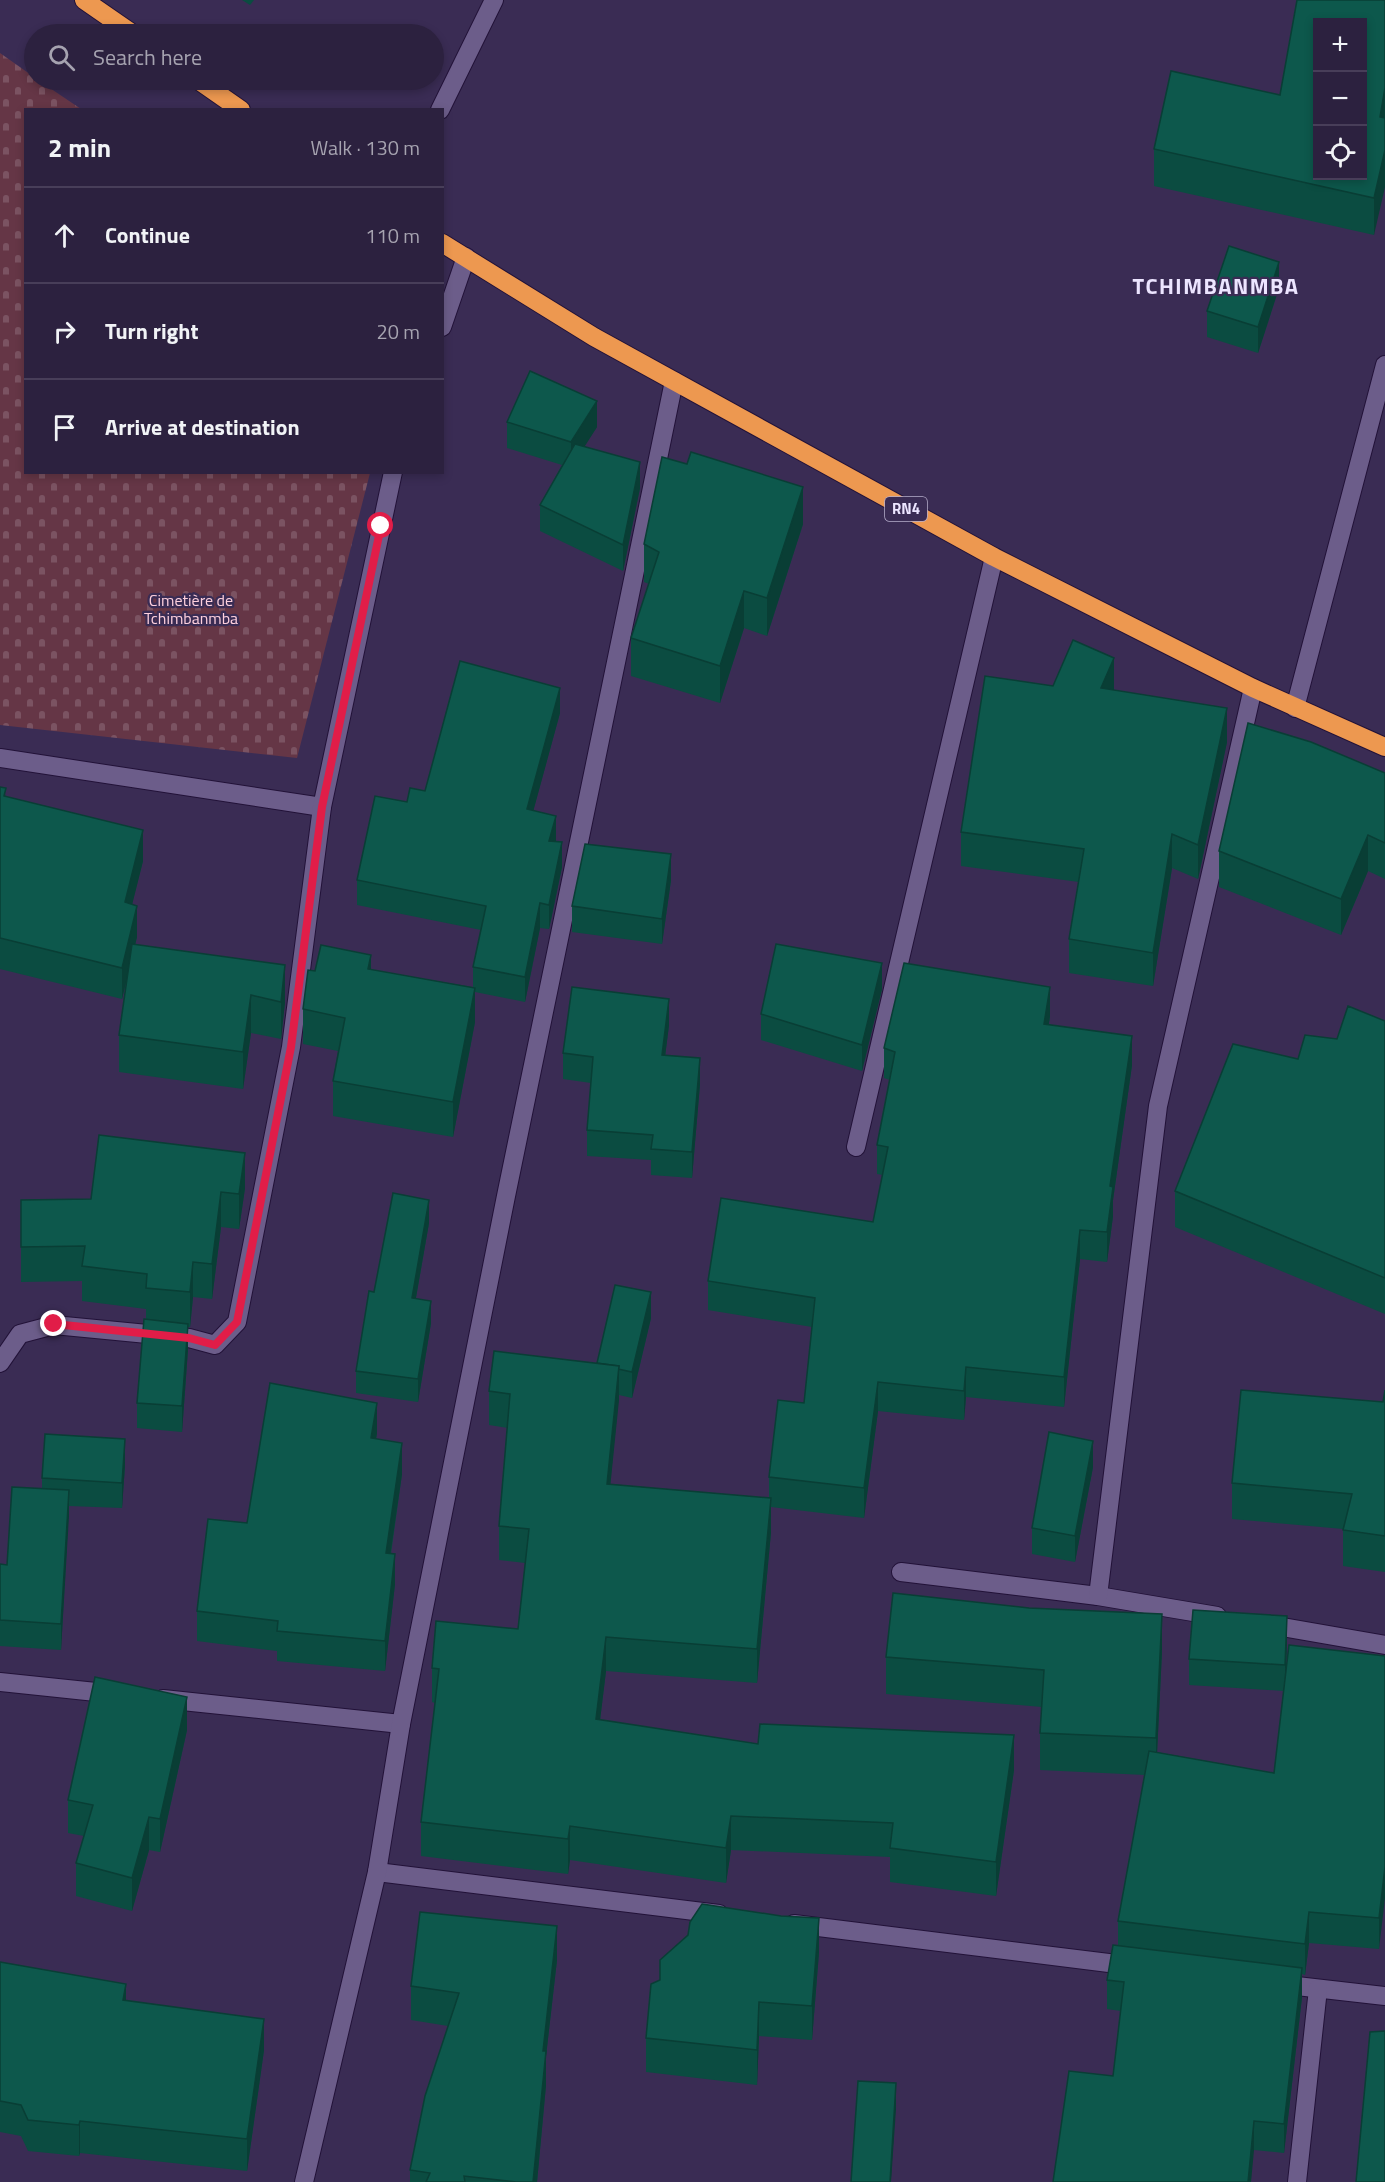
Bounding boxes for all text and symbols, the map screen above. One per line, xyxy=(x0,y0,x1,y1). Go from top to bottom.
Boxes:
map controls xyxy=(1313,18,1367,180)
button: + xyxy=(1313,18,1367,72)
search box xyxy=(24,24,444,90)
text: Search here xyxy=(93,40,202,74)
icon: search xyxy=(45,41,78,74)
button: − xyxy=(1313,72,1367,126)
button: locate xyxy=(1313,126,1367,180)
text: 2 min xyxy=(48,128,111,167)
text: Walk · 130 m xyxy=(311,132,420,163)
text: Continue xyxy=(105,218,190,252)
icon: ahead xyxy=(48,219,81,252)
text: 110 m xyxy=(365,220,420,251)
district label: TCHIMBANMBA xyxy=(1132,269,1300,303)
text: Turn right xyxy=(105,314,199,348)
icon: right xyxy=(48,315,81,348)
text: 20 m xyxy=(376,316,420,347)
text: Arrive at destination xyxy=(105,410,300,444)
icon: arrive xyxy=(48,411,81,444)
road number: RN4 xyxy=(885,497,927,521)
route start xyxy=(367,512,393,538)
park label: Cimetière de Tchimbanmba xyxy=(144,588,238,630)
route end xyxy=(40,1310,66,1336)

